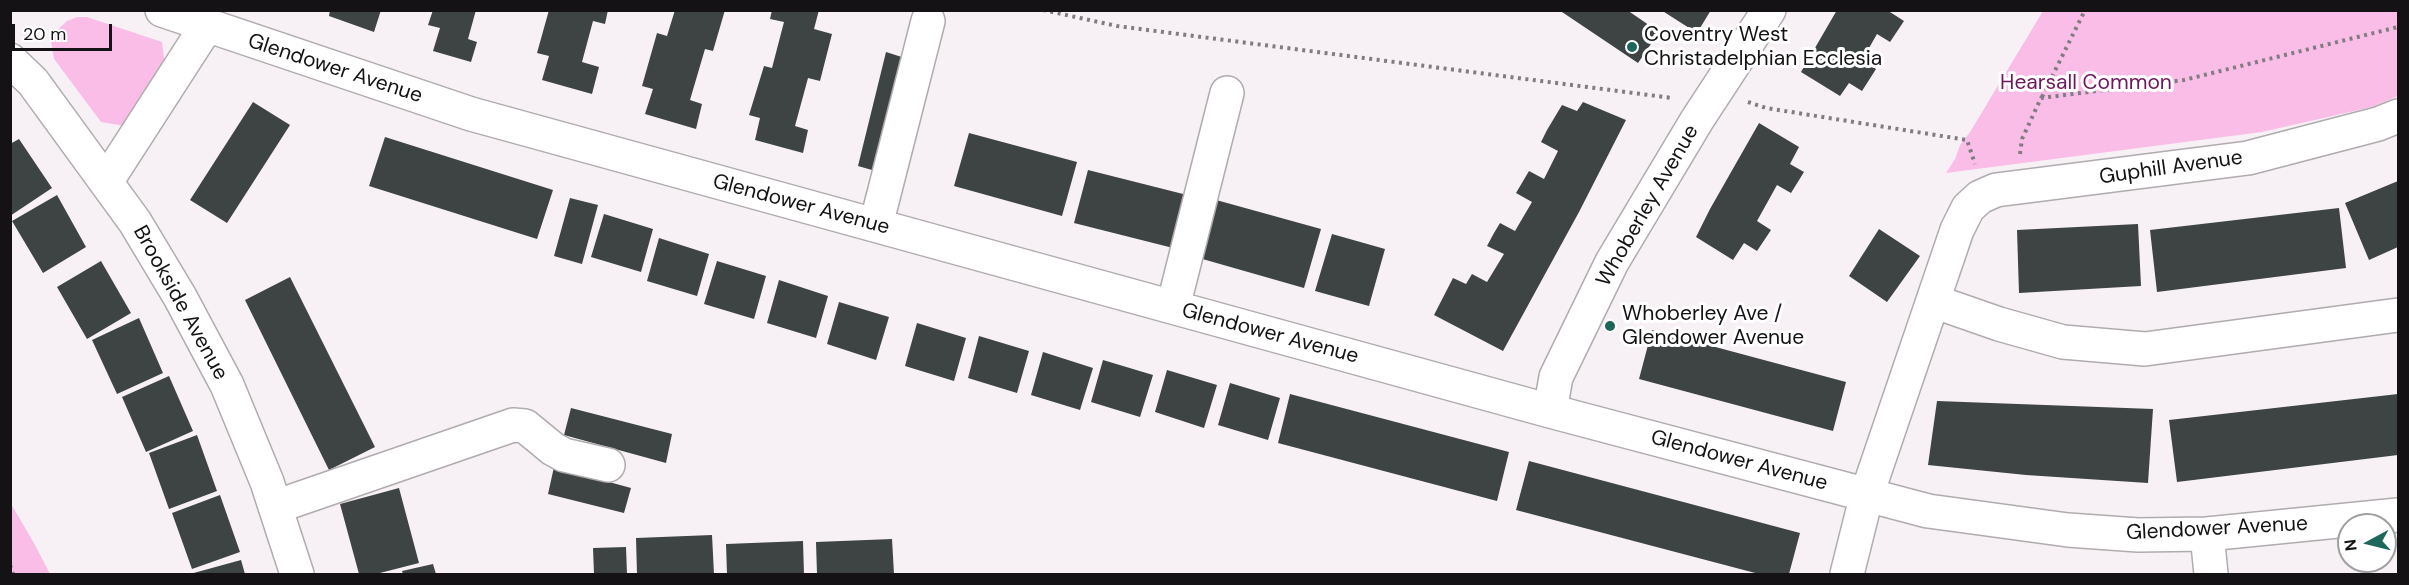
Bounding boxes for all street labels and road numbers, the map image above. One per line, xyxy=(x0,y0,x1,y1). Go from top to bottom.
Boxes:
street label: Glendower Avenue xyxy=(245,29,425,109)
street label: Whoberley Avenue xyxy=(1591,121,1705,291)
street label: Guphill Avenue xyxy=(2098,145,2244,191)
street label: Glendower Avenue xyxy=(710,169,892,241)
street label: Brookside Avenue xyxy=(127,221,233,385)
street label: Glendower Avenue xyxy=(1179,298,1361,370)
street label: Glendower Avenue xyxy=(1648,425,1830,497)
street label: Glendower Avenue xyxy=(2125,512,2309,546)

